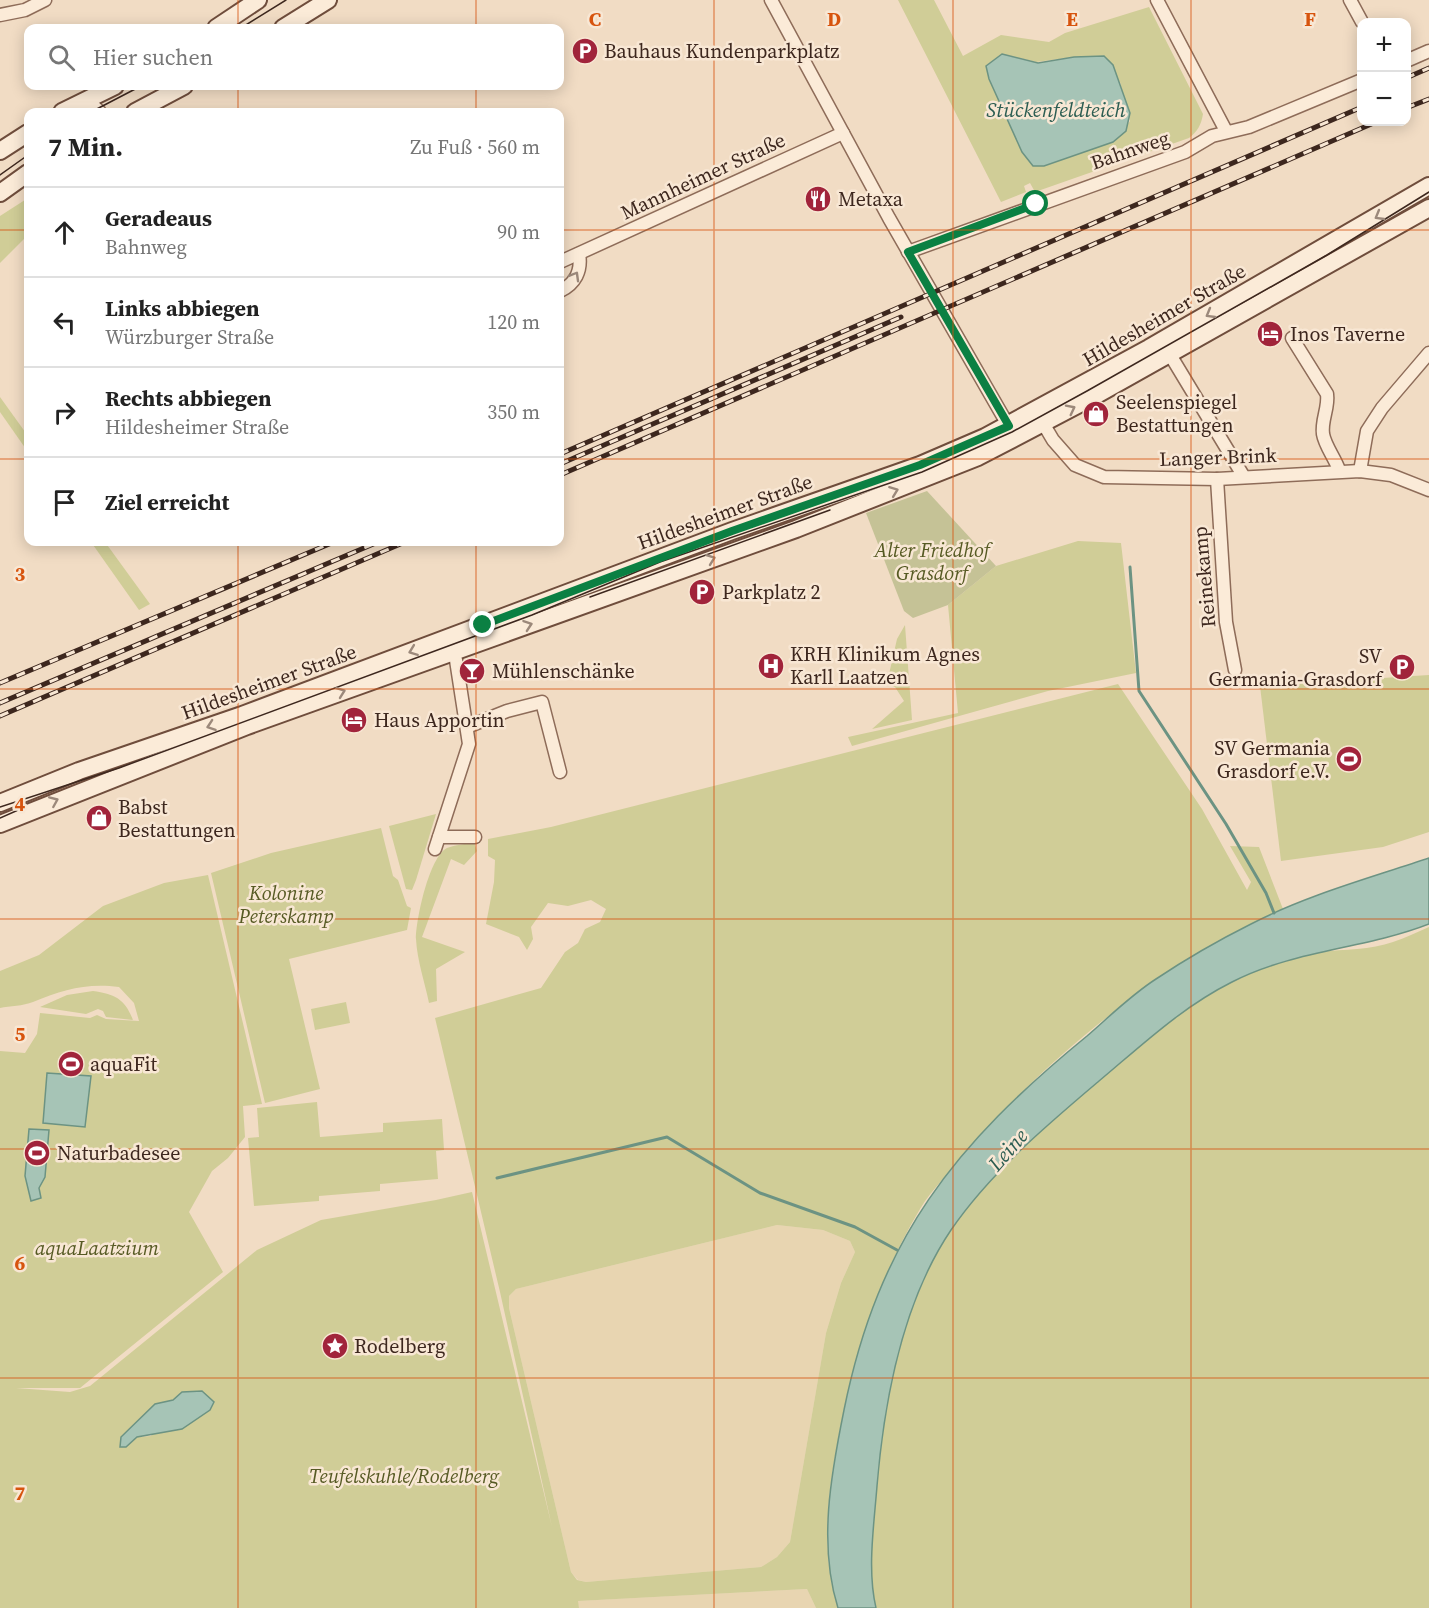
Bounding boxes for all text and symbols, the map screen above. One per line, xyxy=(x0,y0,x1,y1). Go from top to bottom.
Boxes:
text: C xyxy=(589,5,601,33)
text: D xyxy=(827,5,841,33)
text: E xyxy=(1066,5,1078,33)
text: F xyxy=(1304,5,1316,33)
map controls xyxy=(1357,18,1411,126)
button: + xyxy=(1357,18,1411,72)
search box xyxy=(24,24,564,90)
parking icon: Bauhaus Kundenparkplatz xyxy=(570,36,600,66)
place label: Bauhaus Kundenparkplatz xyxy=(604,37,839,65)
icon: search xyxy=(45,41,78,74)
text: Hier suchen xyxy=(93,42,213,72)
button: − xyxy=(1357,72,1411,126)
water label: Stückenfeldteich xyxy=(986,95,1126,124)
street label: Bahnweg xyxy=(1087,123,1173,177)
street label: Mannheimer Straße xyxy=(616,126,790,226)
text: 7 Min. xyxy=(48,129,123,165)
text: Zu Fuß · 560 m xyxy=(410,133,540,161)
restaurant icon: Metaxa xyxy=(803,184,833,214)
place label: Metaxa xyxy=(838,185,904,213)
route start xyxy=(1022,190,1048,216)
text: Geradeaus xyxy=(105,203,212,233)
one-way arrow xyxy=(1374,208,1385,220)
icon: ahead xyxy=(48,216,81,249)
text: 90 m xyxy=(497,218,540,246)
text: Bahnweg xyxy=(105,233,187,261)
street label: Hildesheimer Straße xyxy=(1077,257,1251,373)
one-way arrow xyxy=(568,271,579,282)
text: Links abbiegen xyxy=(105,293,260,323)
icon: left xyxy=(48,306,81,339)
one-way arrow xyxy=(1206,306,1216,318)
text: 120 m xyxy=(487,308,540,336)
hotel icon: Inos Taverne xyxy=(1255,319,1285,349)
place label: Inos Taverne xyxy=(1290,320,1405,348)
text: Würzburger Straße xyxy=(105,323,274,351)
text: Rechts abbiegen xyxy=(105,383,272,413)
place label: Seelenspiegel Bestattungen xyxy=(1116,388,1237,439)
icon: right xyxy=(48,396,81,429)
text: 350 m xyxy=(487,398,540,426)
shop icon: Seelenspiegel Bestattungen xyxy=(1081,399,1111,429)
one-way arrow xyxy=(1064,405,1075,416)
text: Hildesheimer Straße xyxy=(105,413,289,441)
street label: Langer Brink xyxy=(1159,441,1277,473)
street label: Hildesheimer Straße xyxy=(634,467,816,557)
one-way arrow xyxy=(888,485,899,498)
icon: arrive xyxy=(48,486,81,519)
text: Ziel erreicht xyxy=(105,487,229,517)
street label: Reinekamp xyxy=(1186,525,1222,629)
park label: Alter Friedhof Grasdorf xyxy=(873,536,994,587)
one-way arrow xyxy=(705,554,716,567)
text: 3 xyxy=(15,560,26,588)
parking icon: Parkplatz 2 xyxy=(687,577,717,607)
place label: Parkplatz 2 xyxy=(722,578,821,606)
route end xyxy=(469,611,495,637)
one-way arrow xyxy=(522,619,532,632)
street label: Hildesheimer Straße xyxy=(178,637,360,727)
place label: KRH Klinikum Agnes Karll Laatzen xyxy=(790,640,980,691)
place label: SV Germania-Grasdorf xyxy=(1209,642,1384,693)
one-way arrow xyxy=(409,643,419,656)
hospital icon: KRH Klinikum Agnes Karll Laatzen xyxy=(756,651,786,681)
parking icon: SV Germania-Grasdorf xyxy=(1387,652,1417,682)
bar icon: Mühlenschänke xyxy=(457,656,487,686)
place label: Mühlenschänke xyxy=(492,657,635,685)
one-way arrow xyxy=(335,686,346,699)
hotel icon: Haus Apportin xyxy=(339,705,369,735)
place label: Haus Apportin xyxy=(374,706,505,734)
one-way arrow xyxy=(206,718,217,731)
place label: SV Germania Grasdorf e.V. xyxy=(1214,734,1331,785)
sports icon: SV Germania Grasdorf e.V. xyxy=(1334,744,1364,774)
text: 4 xyxy=(15,790,26,818)
place label: Babst Bestattungen xyxy=(118,793,236,844)
one-way arrow xyxy=(48,796,59,808)
shop icon: Babst Bestattungen xyxy=(84,803,114,833)
park label: Kolonine Peterskamp xyxy=(237,879,334,930)
text: 5 xyxy=(15,1020,26,1048)
sports icon: aquaFit xyxy=(56,1049,86,1079)
place label: aquaFit xyxy=(90,1050,157,1078)
water label: Leine xyxy=(981,1122,1034,1178)
sports icon: Naturbadesee xyxy=(22,1138,52,1168)
place label: Naturbadesee xyxy=(57,1139,180,1167)
park label: aquaLaatzium xyxy=(35,1234,160,1262)
text: 6 xyxy=(15,1249,26,1277)
place icon: Rodelberg xyxy=(320,1331,350,1361)
place label: Rodelberg xyxy=(354,1332,445,1360)
park label: Teufelskuhle/Rodelberg xyxy=(309,1462,500,1490)
text: 7 xyxy=(15,1479,26,1507)

